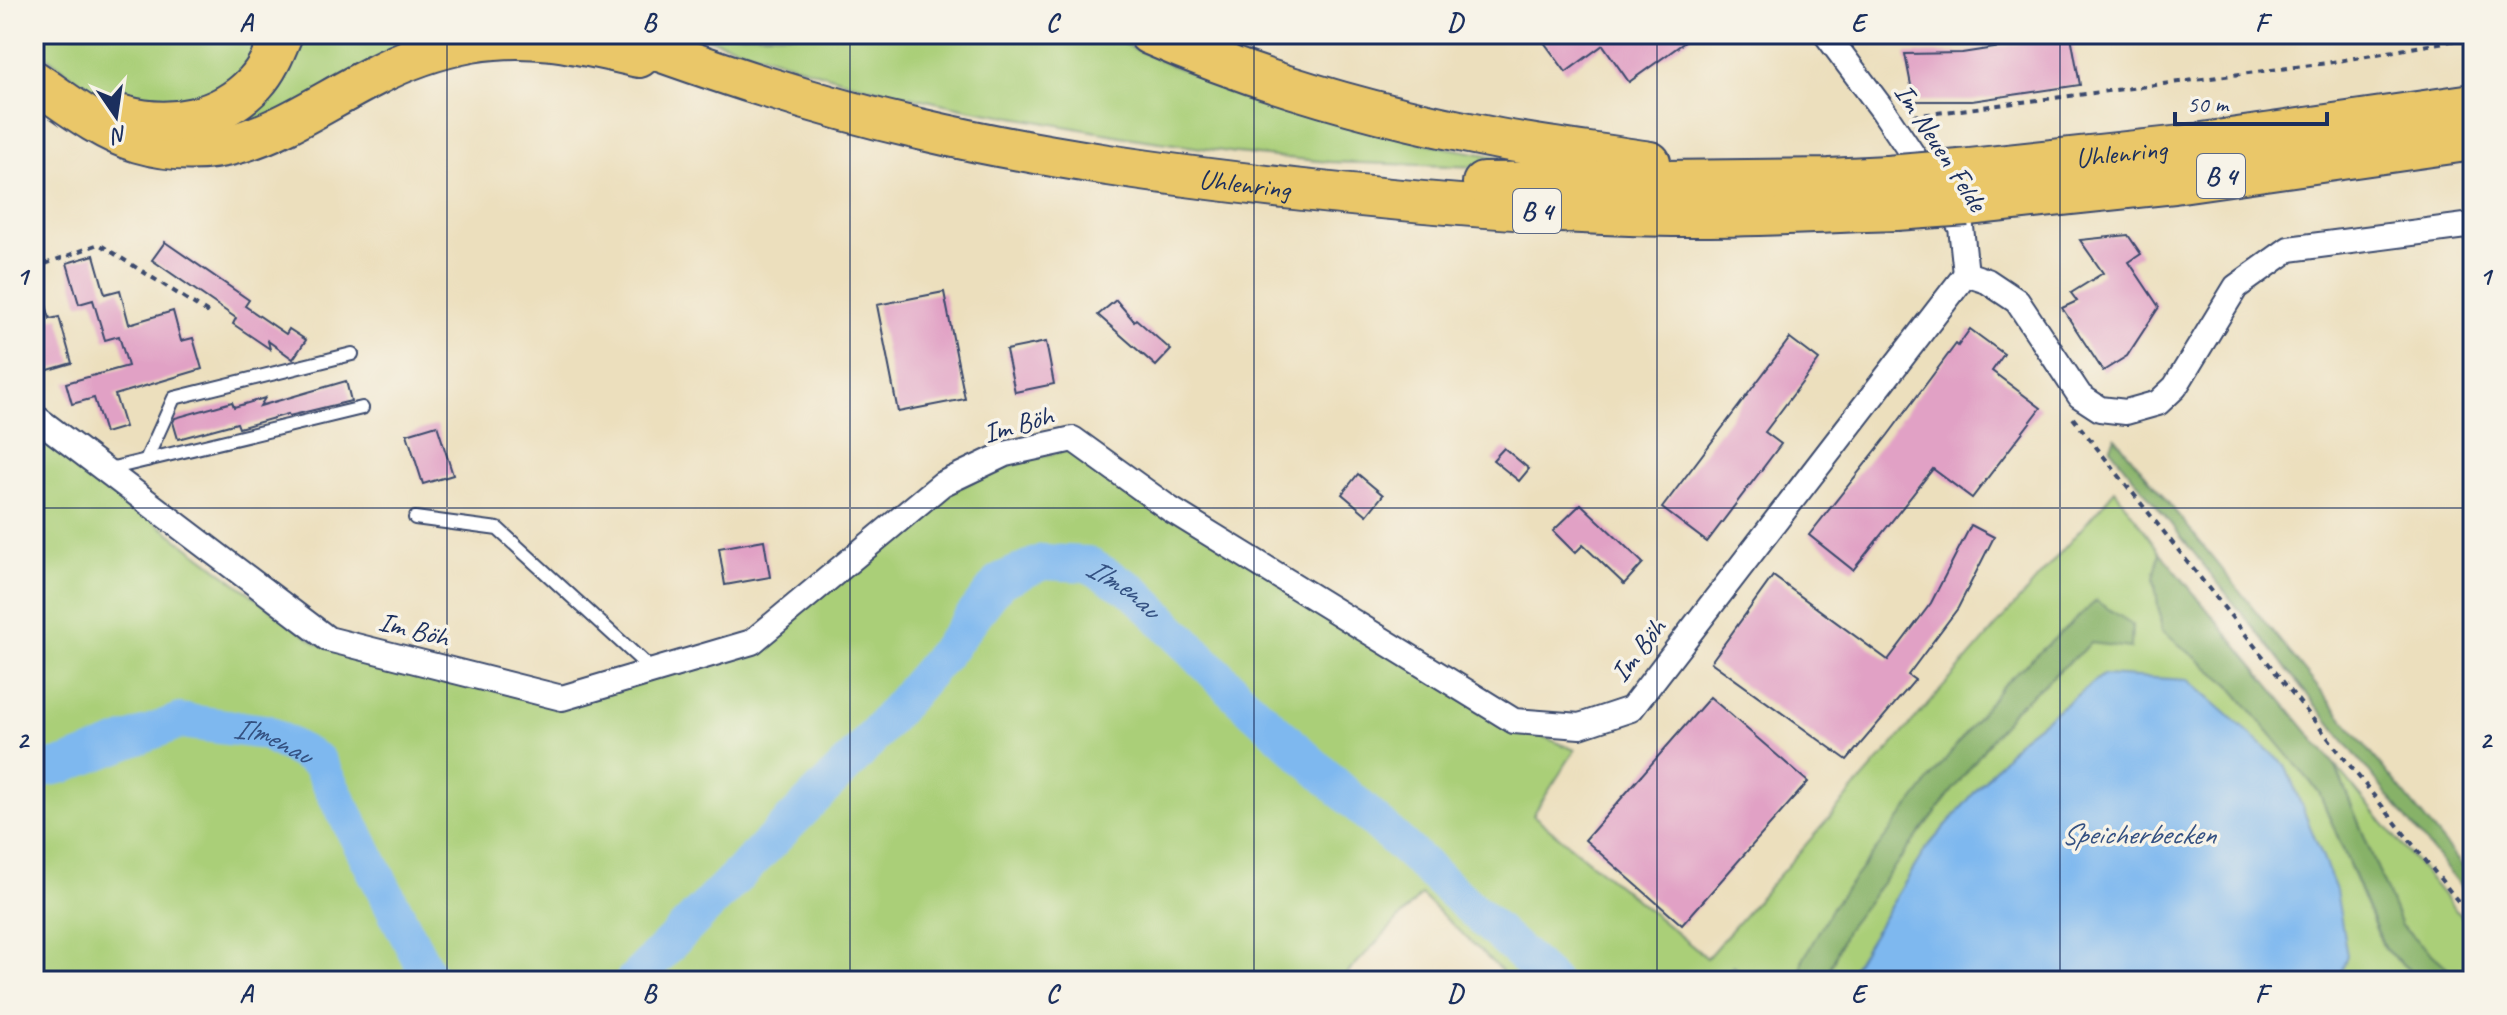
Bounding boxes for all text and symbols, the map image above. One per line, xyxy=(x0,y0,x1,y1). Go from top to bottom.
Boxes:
text: A xyxy=(239,6,254,39)
text: B xyxy=(642,6,658,39)
text: C xyxy=(1046,6,1062,39)
text: D xyxy=(1447,6,1465,39)
text: E xyxy=(1851,6,1869,39)
text: F xyxy=(2255,6,2273,39)
north arrow xyxy=(76,76,156,156)
scale bar xyxy=(2175,76,2327,126)
street label: Im Neuen Felde xyxy=(1887,77,1996,219)
text: 50 m xyxy=(2187,89,2230,119)
text: N xyxy=(107,119,130,150)
street label: Uhlenring xyxy=(2074,130,2171,175)
road number: B 4 xyxy=(2197,154,2245,198)
street label: Uhlenring xyxy=(1197,160,1294,206)
road number: B 4 xyxy=(1513,189,1561,233)
text: 1 xyxy=(16,260,31,293)
text: 1 xyxy=(2479,260,2494,293)
street label: Im Böh xyxy=(979,397,1059,451)
water label: Ilmenau xyxy=(1079,549,1172,629)
street label: Im Böh xyxy=(375,603,455,655)
street label: Im Böh xyxy=(1602,610,1675,689)
water label: Ilmenau xyxy=(231,709,322,775)
text: 2 xyxy=(16,723,30,756)
text: 2 xyxy=(2479,723,2493,756)
water label: Speicherbecken xyxy=(2061,815,2218,853)
text: A xyxy=(239,977,254,1010)
text: B xyxy=(642,977,658,1010)
text: C xyxy=(1046,977,1062,1010)
text: D xyxy=(1447,977,1465,1010)
text: E xyxy=(1851,977,1869,1010)
text: F xyxy=(2255,977,2273,1010)

